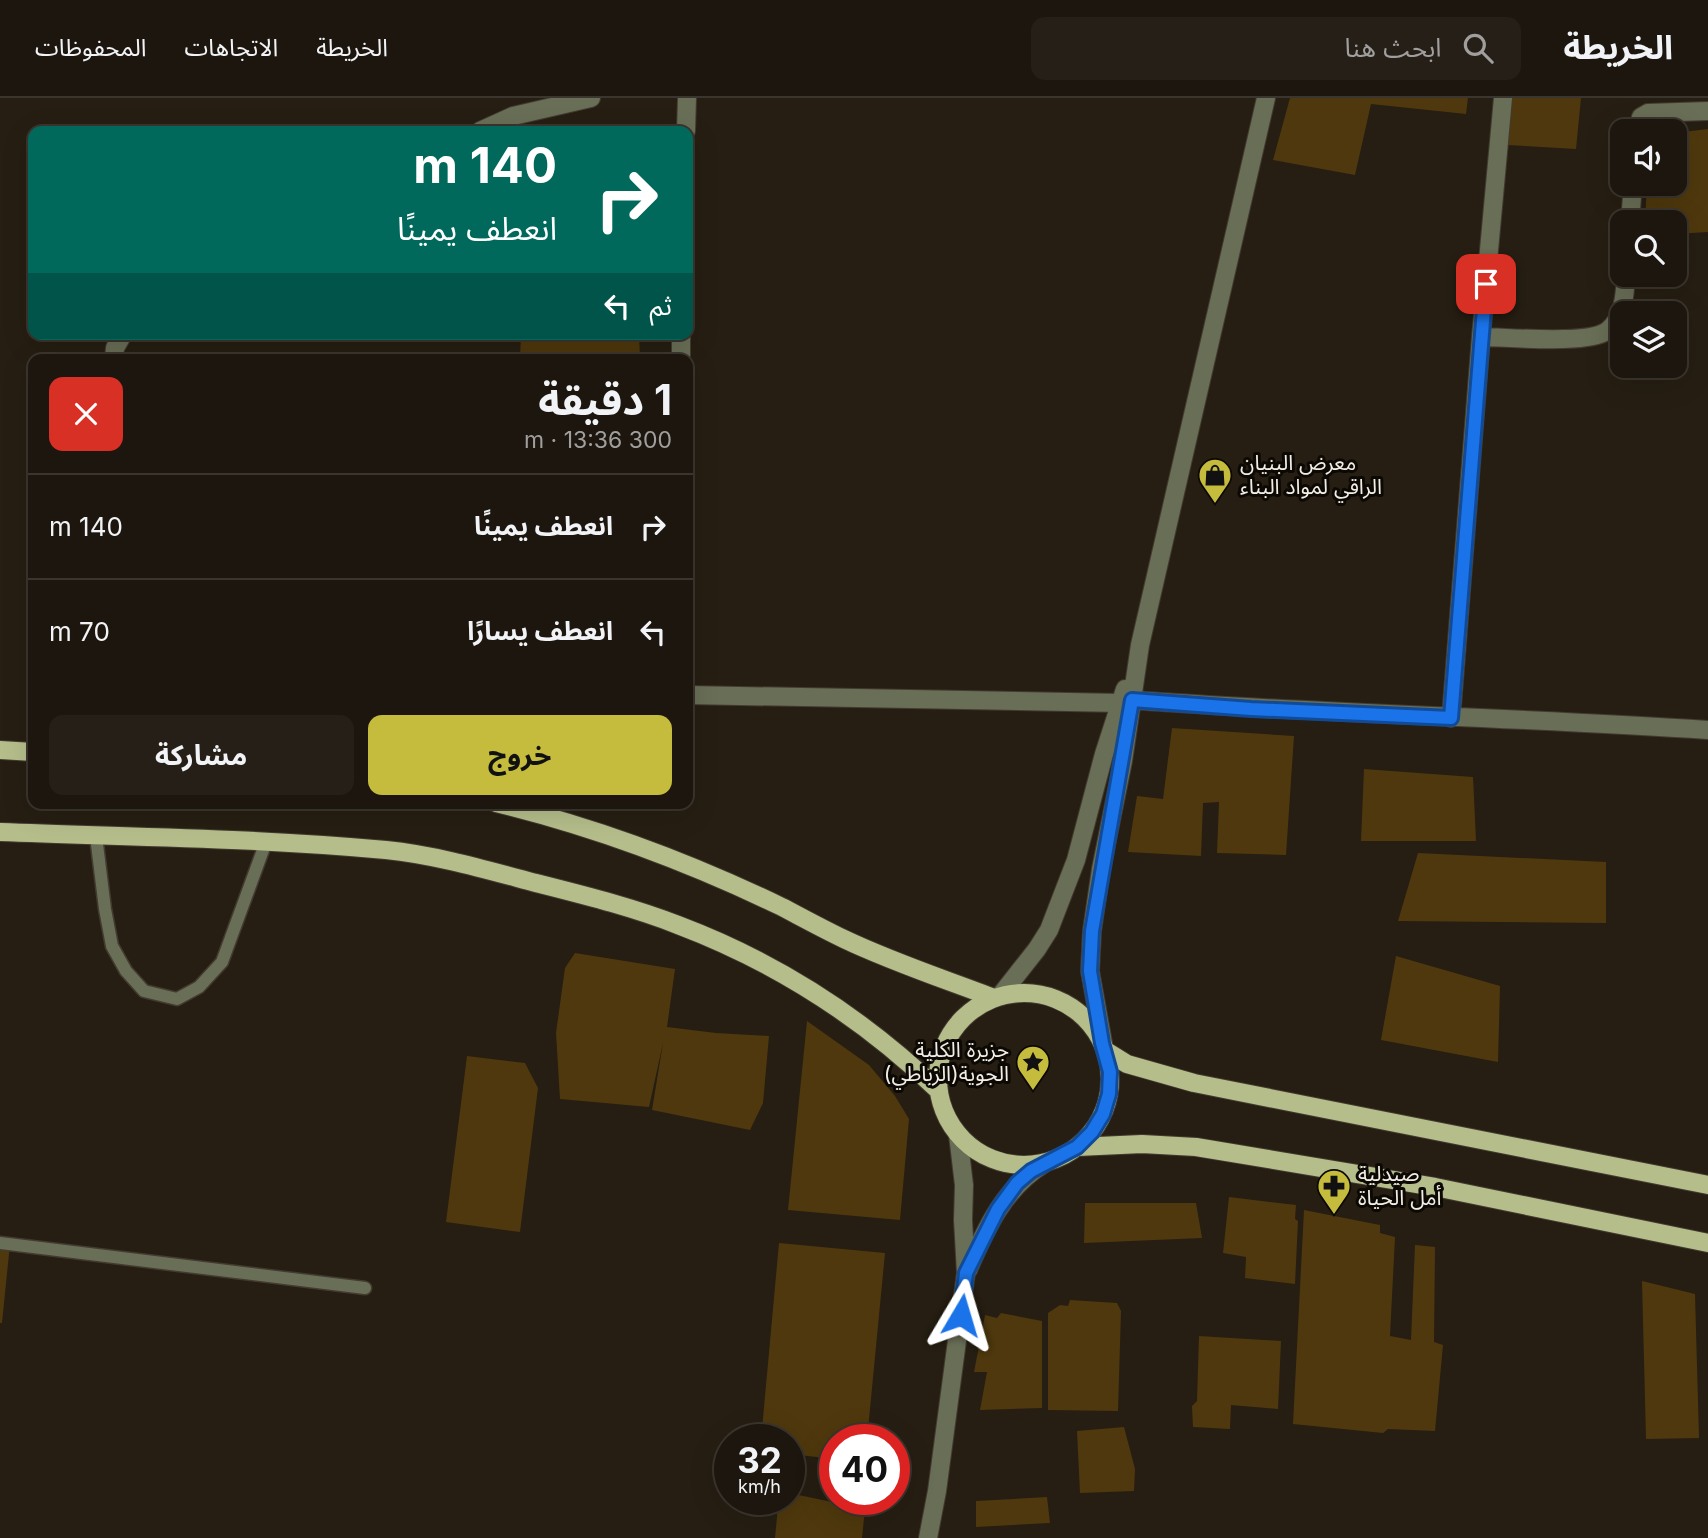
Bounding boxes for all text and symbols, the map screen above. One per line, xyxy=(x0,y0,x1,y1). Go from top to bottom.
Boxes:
search box xyxy=(1031,17,1521,80)
text: الخريطة xyxy=(1563,27,1673,67)
icon: search xyxy=(1459,29,1497,67)
text: ابحث هنا xyxy=(1345,32,1441,63)
text: المحفوظات xyxy=(35,33,146,62)
text: الاتجاهات xyxy=(184,33,278,62)
text: الخريطة xyxy=(316,33,388,62)
map controls xyxy=(1610,119,1687,378)
button: sound xyxy=(1610,119,1687,196)
text: 140 m xyxy=(413,136,557,195)
icon: right xyxy=(581,154,672,245)
text: انعطف يمينًا xyxy=(397,209,557,248)
button: search xyxy=(1610,210,1687,287)
pin xyxy=(1456,254,1516,314)
icon: arrive xyxy=(1467,265,1505,303)
icon: left xyxy=(598,287,636,325)
text: ثم xyxy=(650,290,672,321)
button: layers xyxy=(1610,301,1687,378)
text: 1 دقيقة xyxy=(538,374,672,425)
button: close xyxy=(49,377,123,451)
text: 300 m · 13:36 xyxy=(524,426,672,454)
place label: معرض البنيان الراقي لمواد البناء xyxy=(1240,450,1382,503)
shop icon: معرض البنيان الراقي لمواد البناء xyxy=(1196,456,1234,505)
icon: right xyxy=(634,508,672,546)
text: انعطف يمينًا xyxy=(474,510,613,541)
text: 140 m xyxy=(49,511,123,542)
icon: left xyxy=(634,613,672,651)
text: انعطف يسارًا xyxy=(467,615,613,646)
text: 70 m xyxy=(49,616,110,647)
button: مشاركة xyxy=(49,715,354,795)
button: خروج xyxy=(368,715,672,795)
place label: جزيرة الكلية الجوية(الزباطي) xyxy=(884,1037,1009,1090)
place icon: جزيرة الكلية الجوية(الزباطي) xyxy=(1014,1043,1052,1092)
place label: صيدلية أمل الحياة xyxy=(1358,1161,1441,1210)
pharmacy icon: صيدلية أمل الحياة xyxy=(1315,1167,1353,1216)
position arrow xyxy=(924,1278,998,1352)
speed limit sign: 40 xyxy=(819,1424,910,1515)
text: 32 xyxy=(737,1439,782,1481)
text: km/h xyxy=(738,1476,781,1497)

